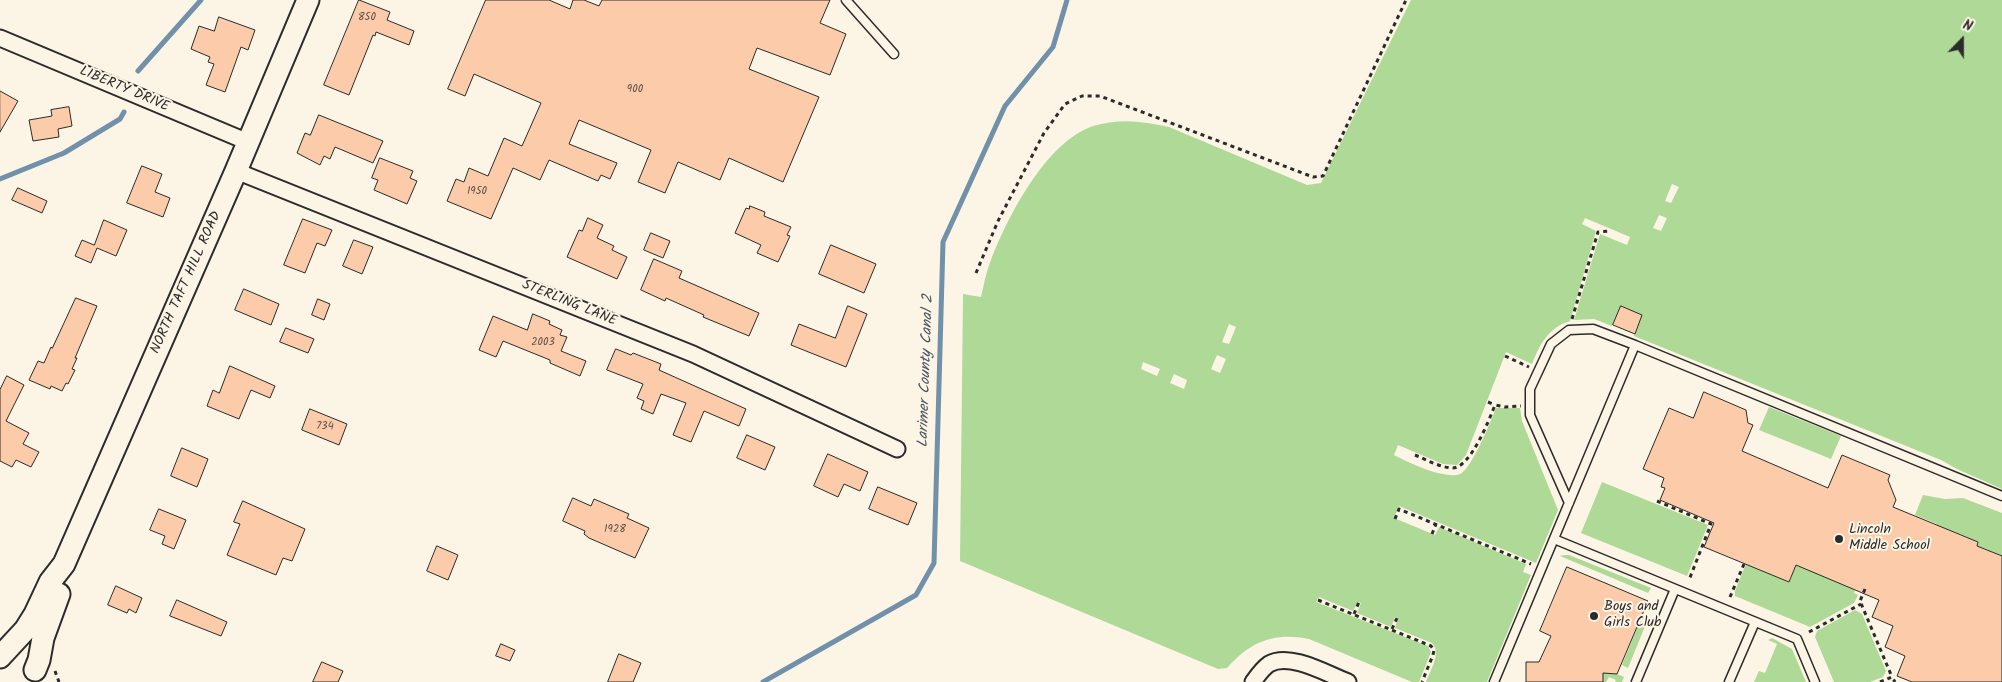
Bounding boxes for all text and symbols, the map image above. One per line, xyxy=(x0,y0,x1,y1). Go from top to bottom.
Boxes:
house number: 850 xyxy=(358,11,376,25)
text: N xyxy=(1959,14,1976,38)
north arrow xyxy=(1937,15,1987,65)
street label: LIBERTY DRIVE xyxy=(77,64,171,116)
house number: 900 xyxy=(627,83,643,97)
house number: 1950 xyxy=(467,185,487,199)
street label: NORTH TAFT HILL ROAD xyxy=(148,209,226,357)
street label: STERLING LANE xyxy=(519,277,619,331)
water label: Larimer County Canal 2 xyxy=(915,294,939,448)
house number: 2003 xyxy=(531,336,555,350)
house number: 734 xyxy=(316,420,334,434)
house number: 1928 xyxy=(604,523,626,537)
place label: Lincoln Middle School xyxy=(1849,523,1930,556)
marker: Lincoln Middle School xyxy=(1833,533,1845,545)
place label: Boys and Girls Club xyxy=(1604,600,1661,632)
marker: Boys and Girls Club xyxy=(1588,610,1600,622)

